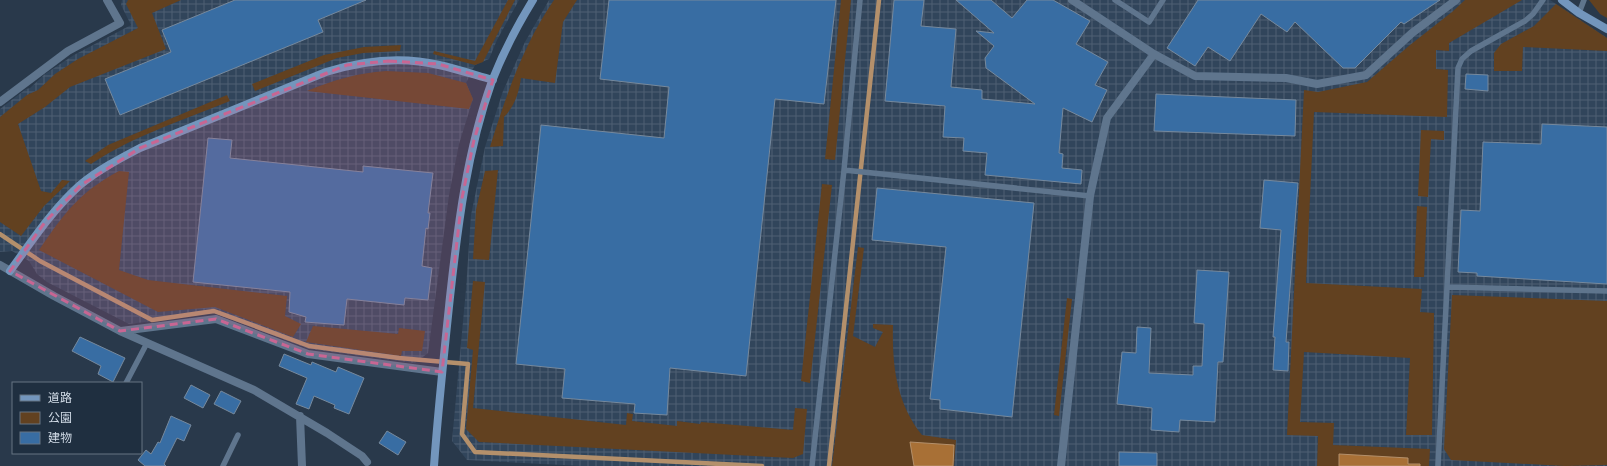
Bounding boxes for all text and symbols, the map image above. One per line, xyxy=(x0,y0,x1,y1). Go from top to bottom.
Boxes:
legend xyxy=(12,382,142,454)
text: 道路 xyxy=(48,389,72,405)
text: 公園 xyxy=(48,409,72,425)
text: 建物 xyxy=(48,429,72,445)

